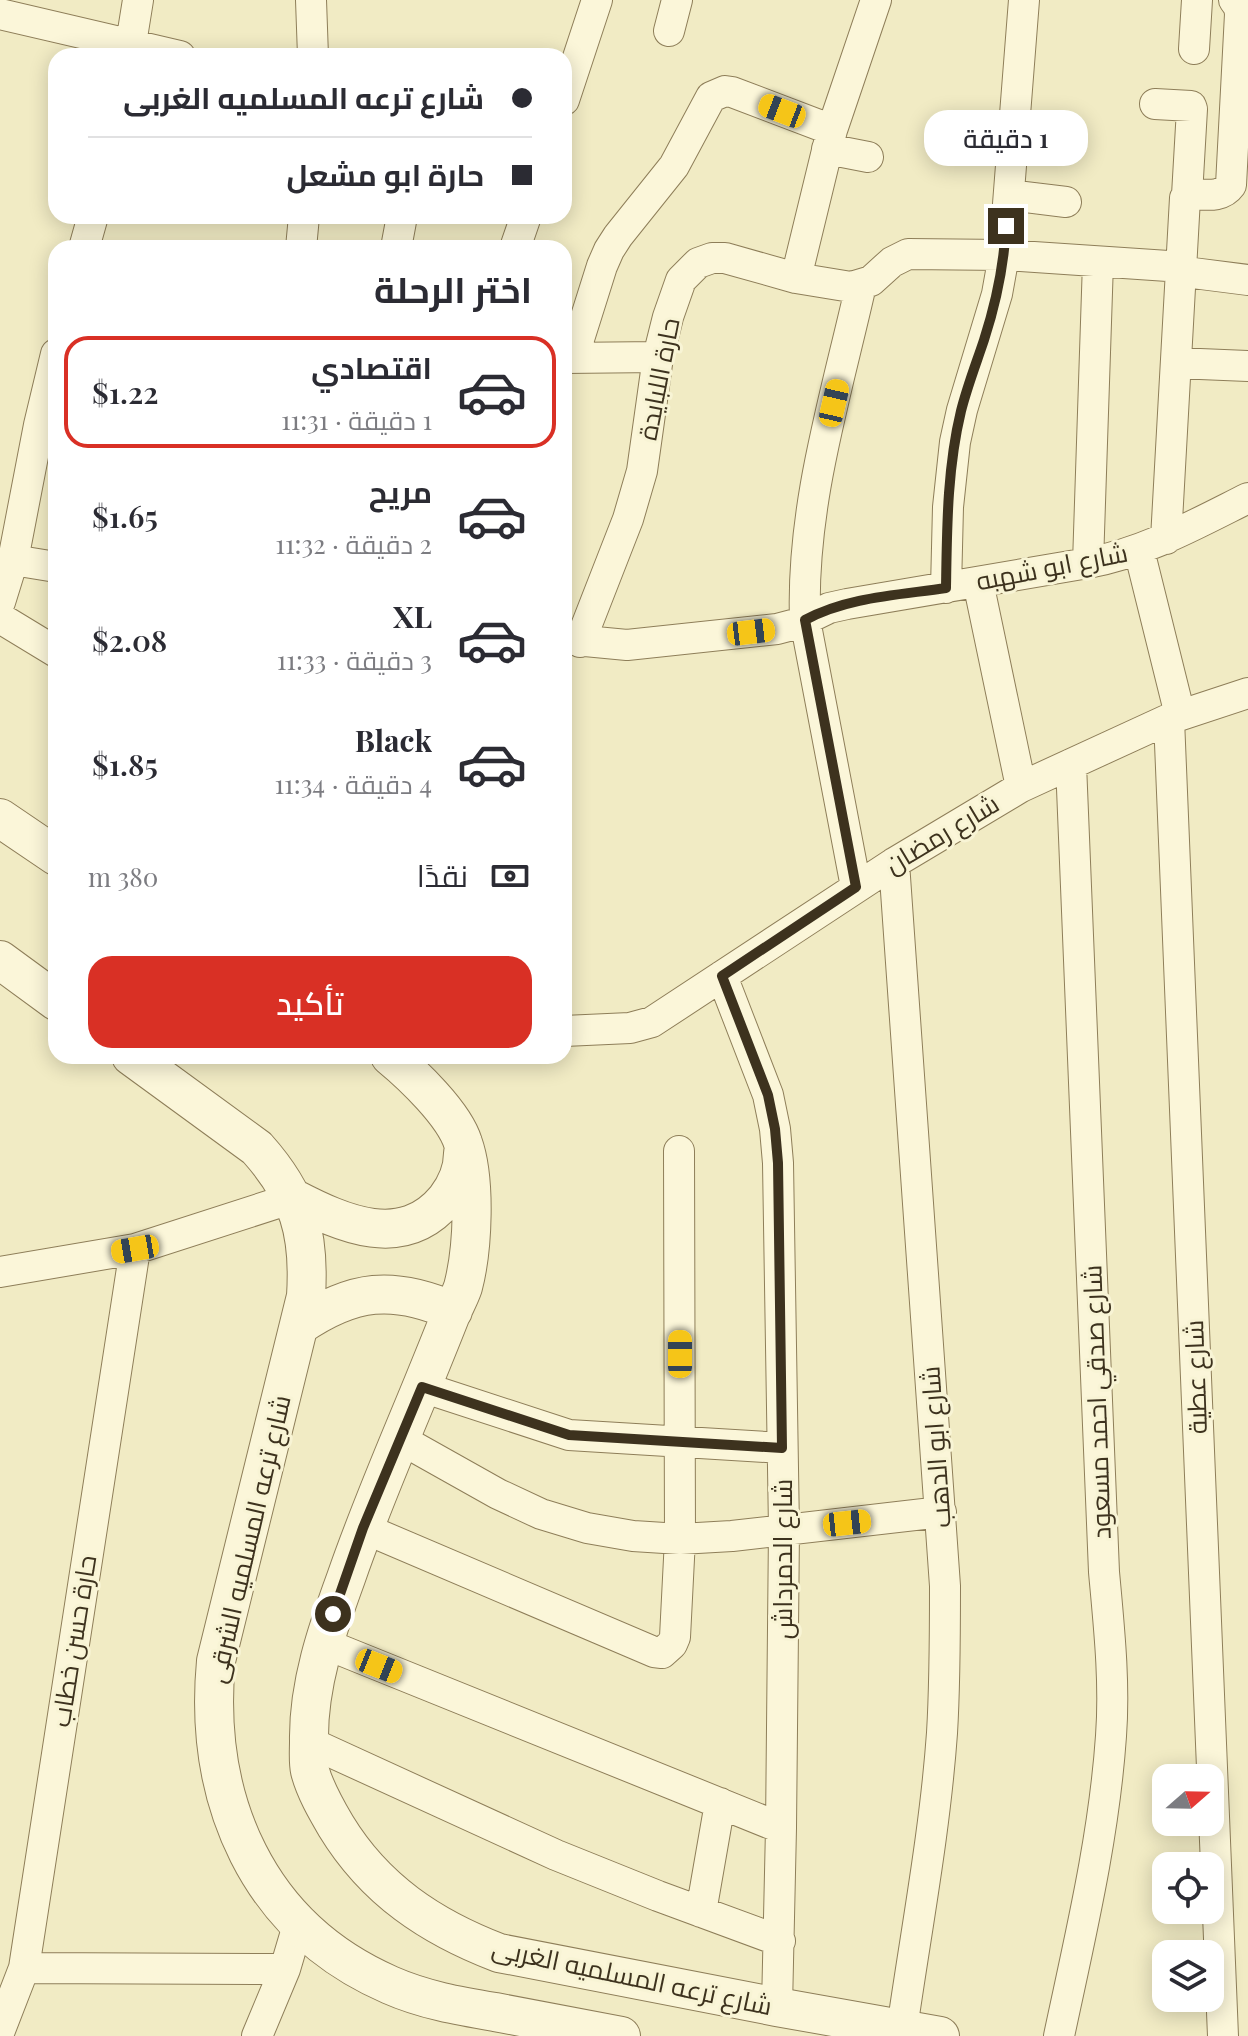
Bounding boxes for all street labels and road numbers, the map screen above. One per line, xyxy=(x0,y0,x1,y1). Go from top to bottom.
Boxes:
street label: حارة اللبايدة xyxy=(629,314,687,443)
street label: شارع ابو شهبه xyxy=(973,534,1131,598)
street label: شارع رمضان xyxy=(878,785,1005,881)
street label: شارع صدقي احمد مسعود xyxy=(1073,1264,1123,1540)
street label: شارع عطية xyxy=(1175,1319,1215,1435)
street label: شارع ابو الدهب xyxy=(911,1365,959,1529)
street label: شارع ترعه المسلميه الشرقى xyxy=(197,1391,299,1686)
street label: شارع الدمرداش xyxy=(764,1479,800,1639)
street label: حارة حسن خطاب xyxy=(42,1552,103,1729)
street label: شارع ترعه المسلميه الغربى xyxy=(489,1929,776,2023)

